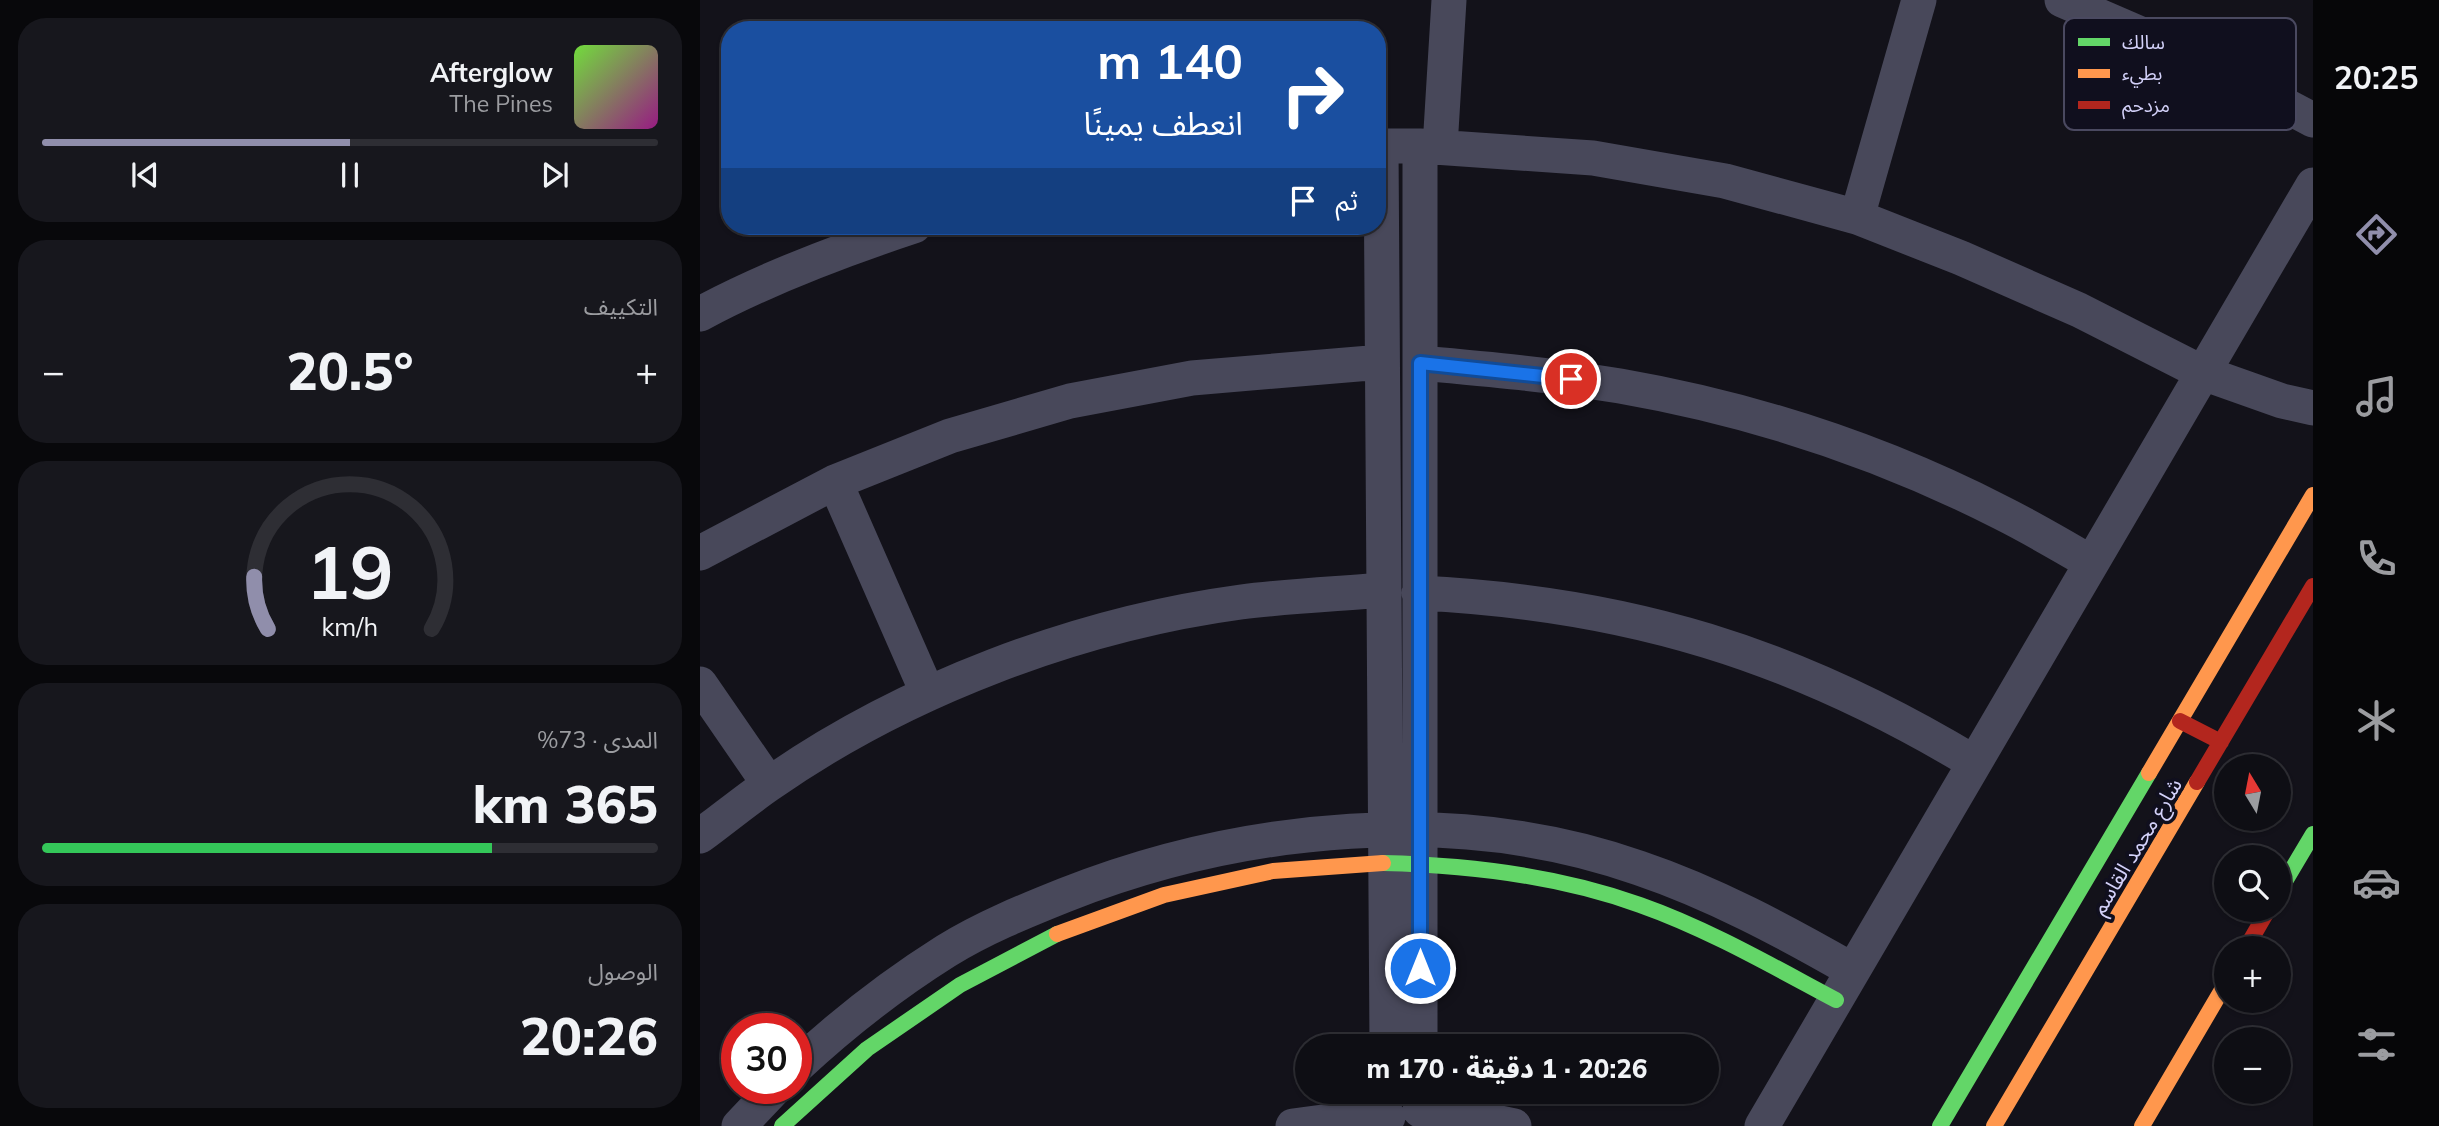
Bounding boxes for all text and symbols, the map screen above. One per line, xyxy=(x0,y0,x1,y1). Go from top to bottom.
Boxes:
legend xyxy=(2064,18,2296,130)
text: 140 m xyxy=(1097,30,1243,91)
text: سالك xyxy=(2122,30,2165,54)
icon: right xyxy=(1267,49,1358,140)
text: Afterglow xyxy=(430,56,553,89)
text: 20:25 xyxy=(2334,57,2418,97)
text: بطيء xyxy=(2122,61,2162,88)
text: The Pines xyxy=(449,89,553,118)
text: مزدحم xyxy=(2122,93,2170,120)
text: انعطف يمينًا xyxy=(1084,103,1243,143)
icon: previous xyxy=(126,156,164,194)
icon: pause xyxy=(331,156,369,194)
icon: next xyxy=(536,156,574,194)
icon: arrive xyxy=(1284,182,1322,220)
text: ثم xyxy=(1336,184,1358,217)
icon: directions xyxy=(2352,210,2401,259)
text: التكييف xyxy=(584,292,658,321)
text: 20.5° xyxy=(286,338,414,403)
text: − xyxy=(42,347,65,395)
text: + xyxy=(635,347,658,395)
pin xyxy=(1541,349,1601,409)
icon: arrive xyxy=(1552,360,1590,398)
icon: music xyxy=(2352,372,2401,421)
text: 19 xyxy=(306,526,394,617)
icon: phone xyxy=(2352,534,2401,583)
text: km/h xyxy=(322,611,378,642)
icon: climate xyxy=(2352,696,2401,745)
text: المدى · 73% xyxy=(537,725,658,754)
north arrow xyxy=(2214,754,2291,831)
map controls xyxy=(2214,754,2291,1104)
text: 365 km xyxy=(472,771,658,836)
street label: شارع محمد القاسم xyxy=(2085,773,2190,921)
button: search xyxy=(2214,845,2291,922)
icon: car xyxy=(2352,858,2401,907)
position arrow xyxy=(1383,931,1457,1005)
button: + xyxy=(2214,936,2291,1013)
text: الوصول xyxy=(588,957,658,986)
text: 20:26 xyxy=(520,1003,658,1068)
speed limit sign: 30 xyxy=(721,1013,812,1104)
icon: filters xyxy=(2352,1020,2401,1069)
button: − xyxy=(2214,1027,2291,1104)
text: 20:26 · 1 دقيقة · 170 m xyxy=(1367,1052,1647,1085)

